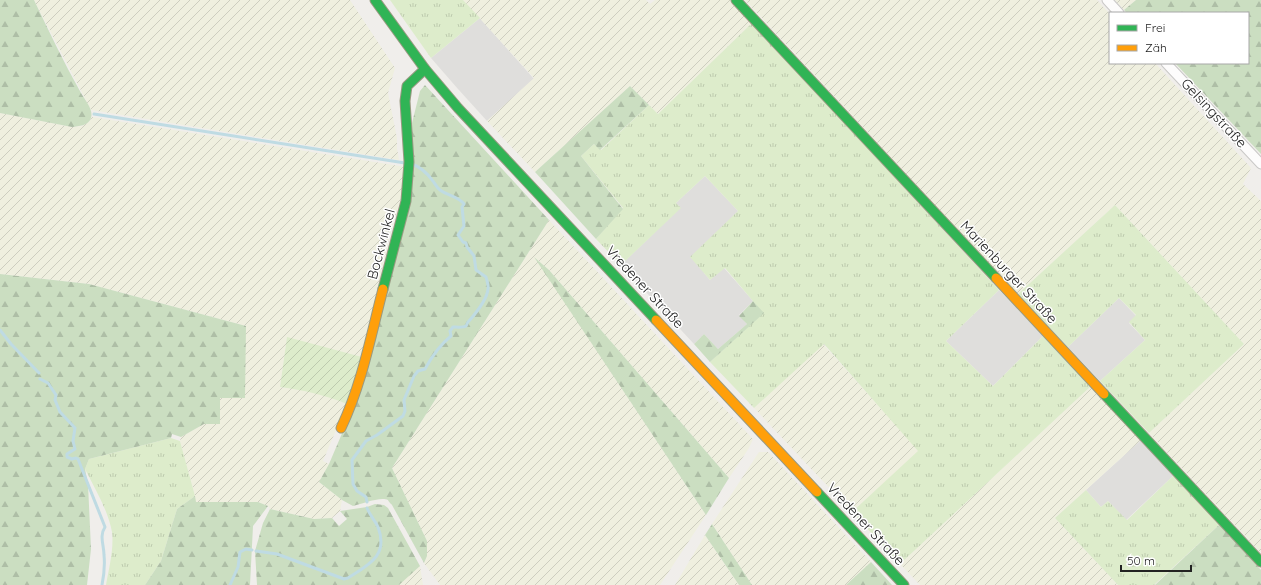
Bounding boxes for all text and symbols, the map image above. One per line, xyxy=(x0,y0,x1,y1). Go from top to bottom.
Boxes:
legend xyxy=(1109,12,1249,64)
text: Frei xyxy=(1145,20,1165,35)
text: Zäh xyxy=(1145,40,1167,55)
street label: Gelsingstraße xyxy=(1177,74,1251,152)
street label: Bockwinkel xyxy=(363,207,399,281)
street label: Marienburger Straße xyxy=(957,217,1061,327)
street label: Vredener Straße xyxy=(602,242,688,332)
street label: Vredener Straße xyxy=(823,479,909,569)
scale bar xyxy=(1121,547,1191,573)
text: 50 m xyxy=(1127,553,1155,568)

